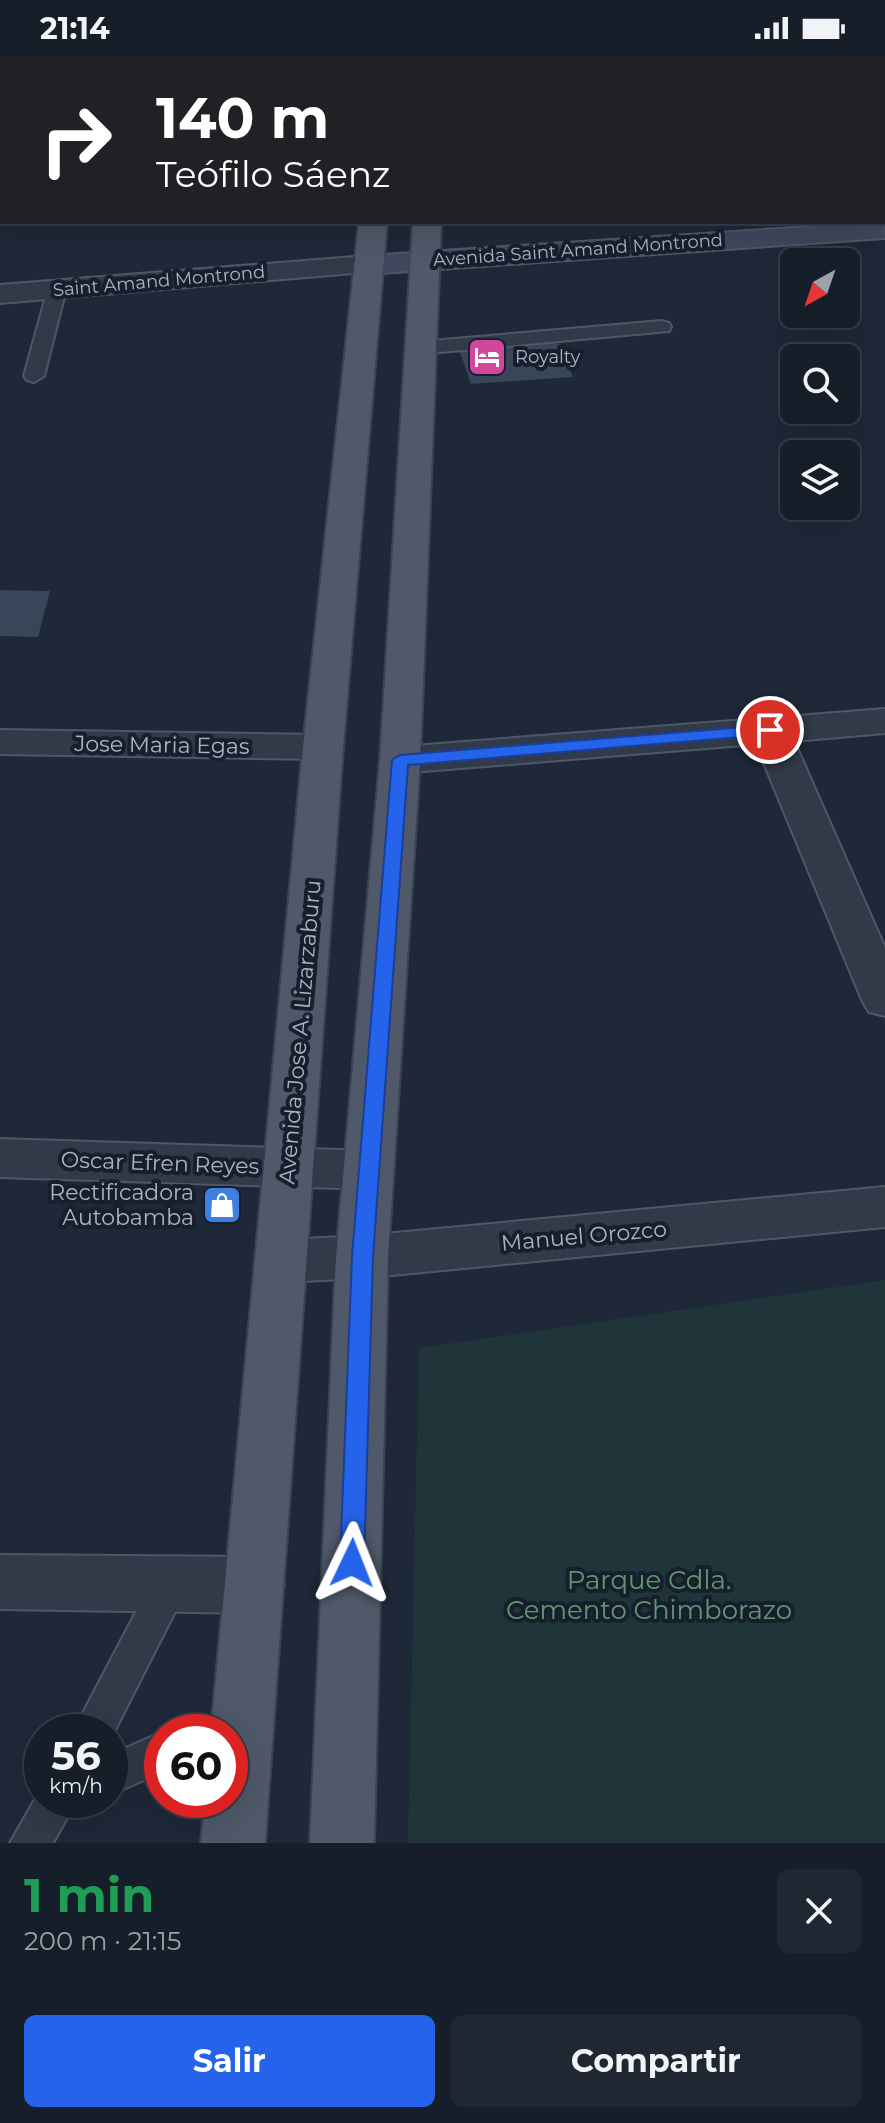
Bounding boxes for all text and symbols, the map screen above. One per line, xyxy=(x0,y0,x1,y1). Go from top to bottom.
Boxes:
text: 21:14 xyxy=(40,10,110,47)
text: 140 m xyxy=(156,84,329,152)
icon: right xyxy=(24,88,128,192)
text: Teófilo Sáenz xyxy=(156,152,390,196)
street label: Avenida Saint Amand Montrond xyxy=(432,229,724,271)
north arrow xyxy=(780,248,860,328)
map controls xyxy=(780,248,860,520)
street label: Saint Amand Montrond xyxy=(52,261,266,301)
hotel icon: Royalty xyxy=(466,336,508,378)
button: search xyxy=(780,344,860,424)
place label: Royalty xyxy=(515,346,580,368)
button: layers xyxy=(780,440,860,520)
pin xyxy=(736,696,804,764)
icon: arrive xyxy=(748,708,792,752)
street label: Jose Maria Egas xyxy=(73,730,250,760)
street label: Avenida Jose A. Lizarzaburu xyxy=(273,879,327,1185)
street label: Oscar Efren Reyes xyxy=(60,1146,260,1180)
place label: Rectificadora Autobamba xyxy=(49,1179,194,1231)
shop icon: Rectificadora Autobamba xyxy=(201,1184,243,1226)
street label: Manuel Orozco xyxy=(500,1215,668,1257)
position arrow xyxy=(310,1521,394,1605)
park label: Parque Cdla. Cemento Chimborazo xyxy=(506,1564,792,1626)
speed limit sign: 60 xyxy=(144,1714,248,1818)
text: 56 xyxy=(51,1731,101,1780)
text: km/h xyxy=(49,1774,103,1798)
text: 1 min xyxy=(24,1866,154,1924)
button: close xyxy=(777,1869,861,1953)
text: 200 m · 21:15 xyxy=(24,1925,181,1957)
button: Salir xyxy=(24,2015,435,2107)
button: Compartir xyxy=(451,2015,861,2107)

